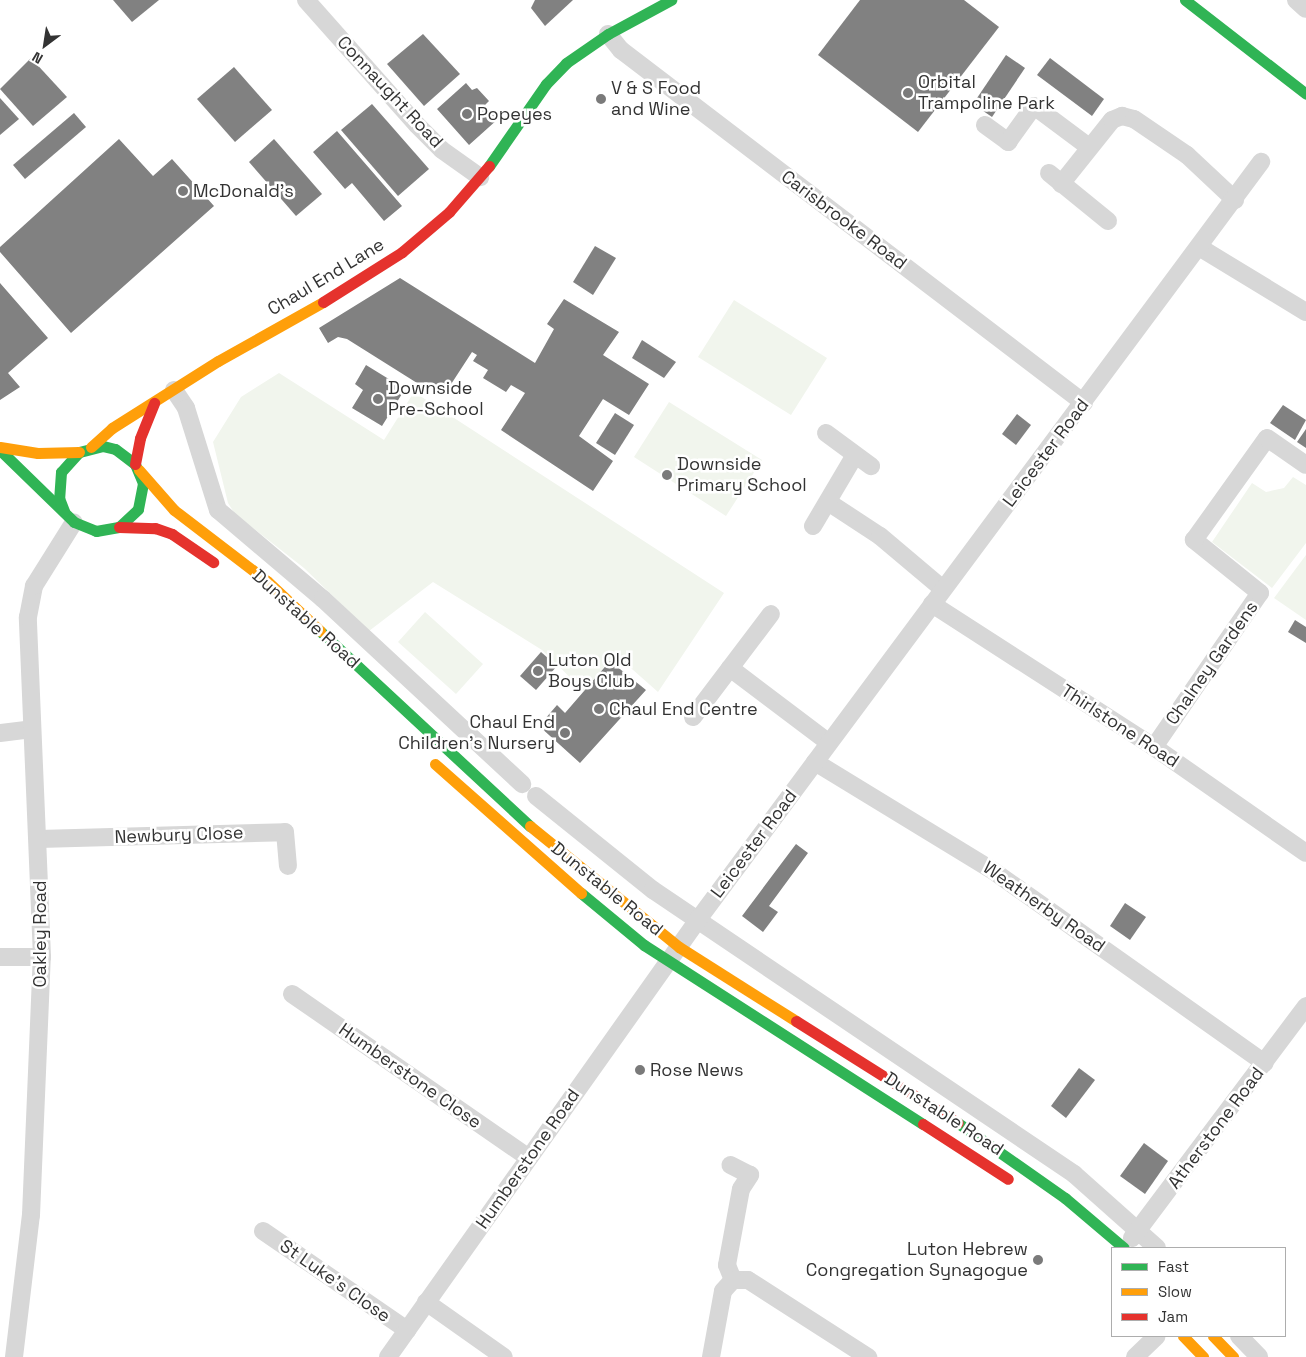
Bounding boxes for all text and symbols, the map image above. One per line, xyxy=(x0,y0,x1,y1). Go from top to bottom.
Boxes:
north arrow xyxy=(20,20,70,70)
street label: Connaught Road xyxy=(333,31,447,153)
text: N xyxy=(29,48,46,68)
place label: Orbital Trampoline Park xyxy=(918,72,1055,115)
place label: V & S Food and Wine xyxy=(611,78,701,120)
marker: Orbital Trampoline Park xyxy=(902,87,914,99)
marker: V & S Food and Wine xyxy=(595,93,607,105)
place label: Popeyes xyxy=(477,103,552,125)
marker: Popeyes xyxy=(461,108,473,120)
street label: Carisbrooke Road xyxy=(777,166,911,274)
place label: McDonald's xyxy=(193,180,294,202)
marker: McDonald's xyxy=(177,185,189,197)
street label: Chaul End Lane xyxy=(264,234,388,320)
place label: Downside Pre-School xyxy=(388,378,484,420)
marker: Downside Pre-School xyxy=(372,393,384,405)
street label: Leicester Road xyxy=(998,395,1094,511)
place label: Downside Primary School xyxy=(677,454,807,496)
marker: Downside Primary School xyxy=(661,469,673,481)
street label: Dunstable Road xyxy=(248,565,364,673)
street label: Chalney Gardens xyxy=(1161,597,1263,729)
place label: Luton Old Boys Club xyxy=(548,650,635,692)
marker: Luton Old Boys Club xyxy=(532,665,544,677)
street label: Thirlstone Road xyxy=(1057,680,1183,772)
place label: Chaul End Centre xyxy=(609,698,758,720)
marker: Chaul End Centre xyxy=(593,703,605,715)
place label: Chaul End Children's Nursery xyxy=(398,712,555,754)
marker: Chaul End Children's Nursery xyxy=(559,727,571,739)
street label: Leicester Road xyxy=(706,786,802,902)
street label: Newbury Close xyxy=(114,822,244,848)
street label: Dunstable Road xyxy=(547,837,667,941)
street label: Weatherby Road xyxy=(979,857,1109,957)
street label: Oakley Road xyxy=(29,881,51,987)
street label: Humberstone Close xyxy=(335,1019,485,1133)
place label: Rose News xyxy=(650,1059,743,1081)
street label: Atherstone Road xyxy=(1163,1063,1269,1193)
marker: Rose News xyxy=(634,1064,646,1076)
street label: Dunstable Road xyxy=(881,1068,1007,1160)
street label: Humberstone Road xyxy=(472,1085,584,1233)
street label: St Luke's Close xyxy=(276,1235,394,1327)
place label: Luton Hebrew Congregation Synagogue xyxy=(806,1239,1028,1282)
legend xyxy=(1111,1247,1286,1337)
marker: Luton Hebrew Congregation Synagogue xyxy=(1032,1254,1044,1266)
text: Fast xyxy=(1158,1257,1189,1276)
text: Slow xyxy=(1158,1282,1192,1301)
text: Jam xyxy=(1158,1307,1188,1326)

